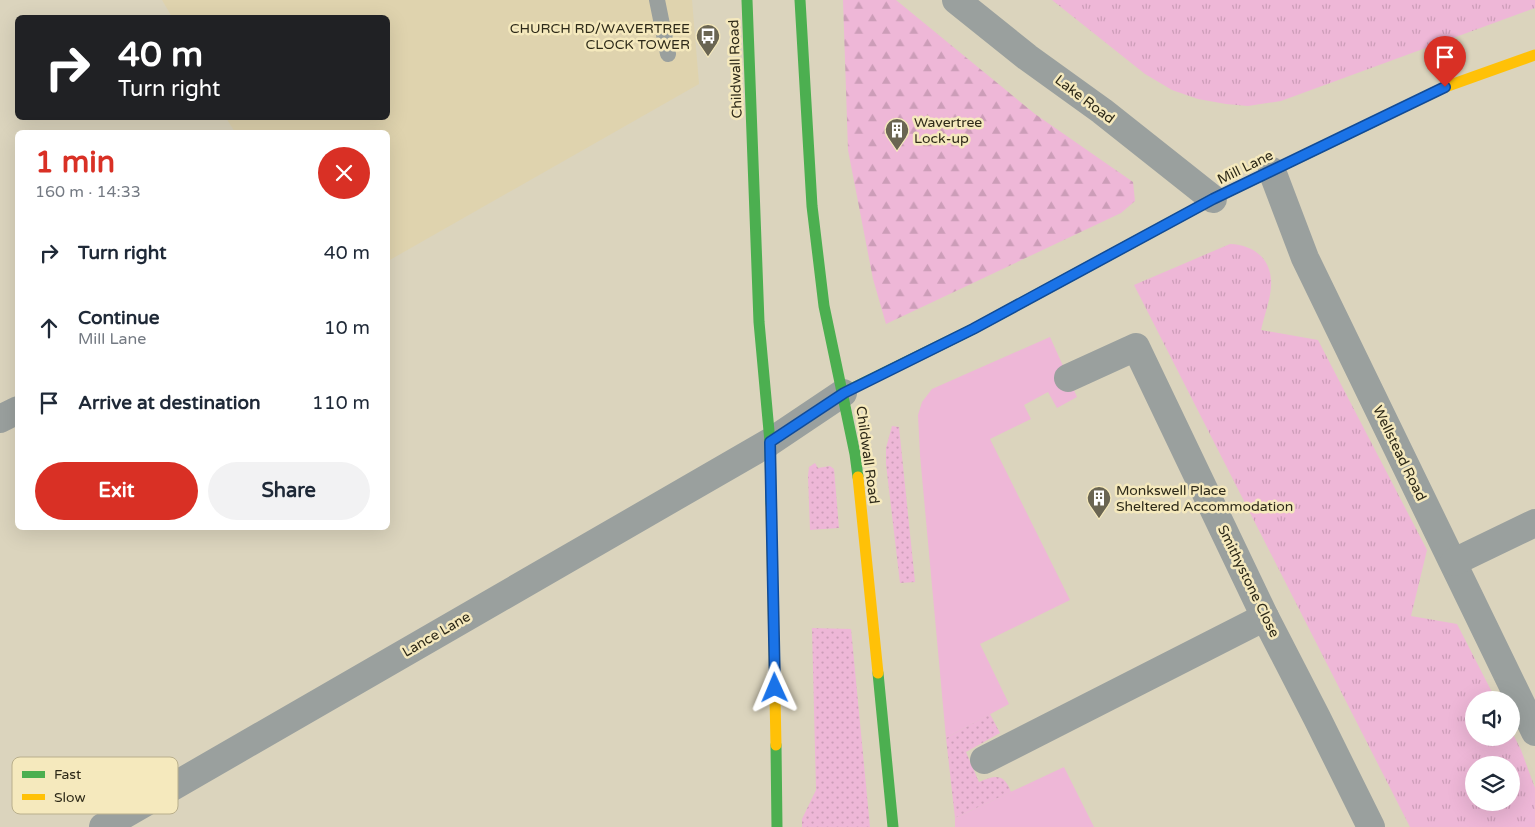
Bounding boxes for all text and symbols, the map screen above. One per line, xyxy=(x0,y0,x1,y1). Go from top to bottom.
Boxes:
street label: Childwall Road xyxy=(725,19,746,119)
place label: CHURCH RD/WAVERTREE CLOCK TOWER xyxy=(510,20,690,53)
bus stop icon: CHURCH RD/WAVERTREE CLOCK TOWER xyxy=(695,23,721,57)
text: 40 m xyxy=(118,34,203,76)
icon: right xyxy=(35,35,100,100)
pin xyxy=(1424,36,1466,87)
icon: arrive xyxy=(1431,43,1459,71)
street label: Lake Road xyxy=(1052,71,1118,127)
text: Turn right xyxy=(118,76,220,102)
place label: Wavertree Lock-up xyxy=(914,114,982,147)
building icon: Wavertree Lock-up xyxy=(884,117,910,151)
text: 1 min xyxy=(35,144,115,181)
button: close xyxy=(318,147,370,199)
street label: Mill Lane xyxy=(1215,147,1276,188)
text: 160 m · 14:33 xyxy=(35,182,141,202)
icon: right xyxy=(35,239,63,267)
text: Turn right xyxy=(78,242,166,264)
text: 40 m xyxy=(324,242,370,264)
text: Continue xyxy=(78,307,160,329)
icon: ahead xyxy=(35,314,63,342)
text: 10 m xyxy=(324,317,370,339)
text: Mill Lane xyxy=(78,329,146,349)
icon: arrive xyxy=(35,389,63,417)
text: Arrive at destination xyxy=(78,392,261,414)
text: 110 m xyxy=(312,392,370,414)
street label: Wellstead Road xyxy=(1369,403,1430,504)
street label: Childwall Road xyxy=(852,405,883,505)
button: Exit xyxy=(35,462,198,520)
button: Share xyxy=(208,462,370,520)
place label: Monkswell Place Sheltered Accommodation xyxy=(1116,482,1293,515)
building icon: Monkswell Place Sheltered Accommodation xyxy=(1086,485,1112,519)
street label: Smithystone Close xyxy=(1214,522,1283,640)
street label: Lance Lane xyxy=(399,608,473,661)
position arrow xyxy=(748,661,800,713)
map controls xyxy=(1465,691,1520,811)
button: sound xyxy=(1465,691,1520,746)
button: layers xyxy=(1465,756,1520,811)
legend xyxy=(12,757,178,814)
text: Fast xyxy=(54,766,82,783)
text: Slow xyxy=(54,789,86,806)

